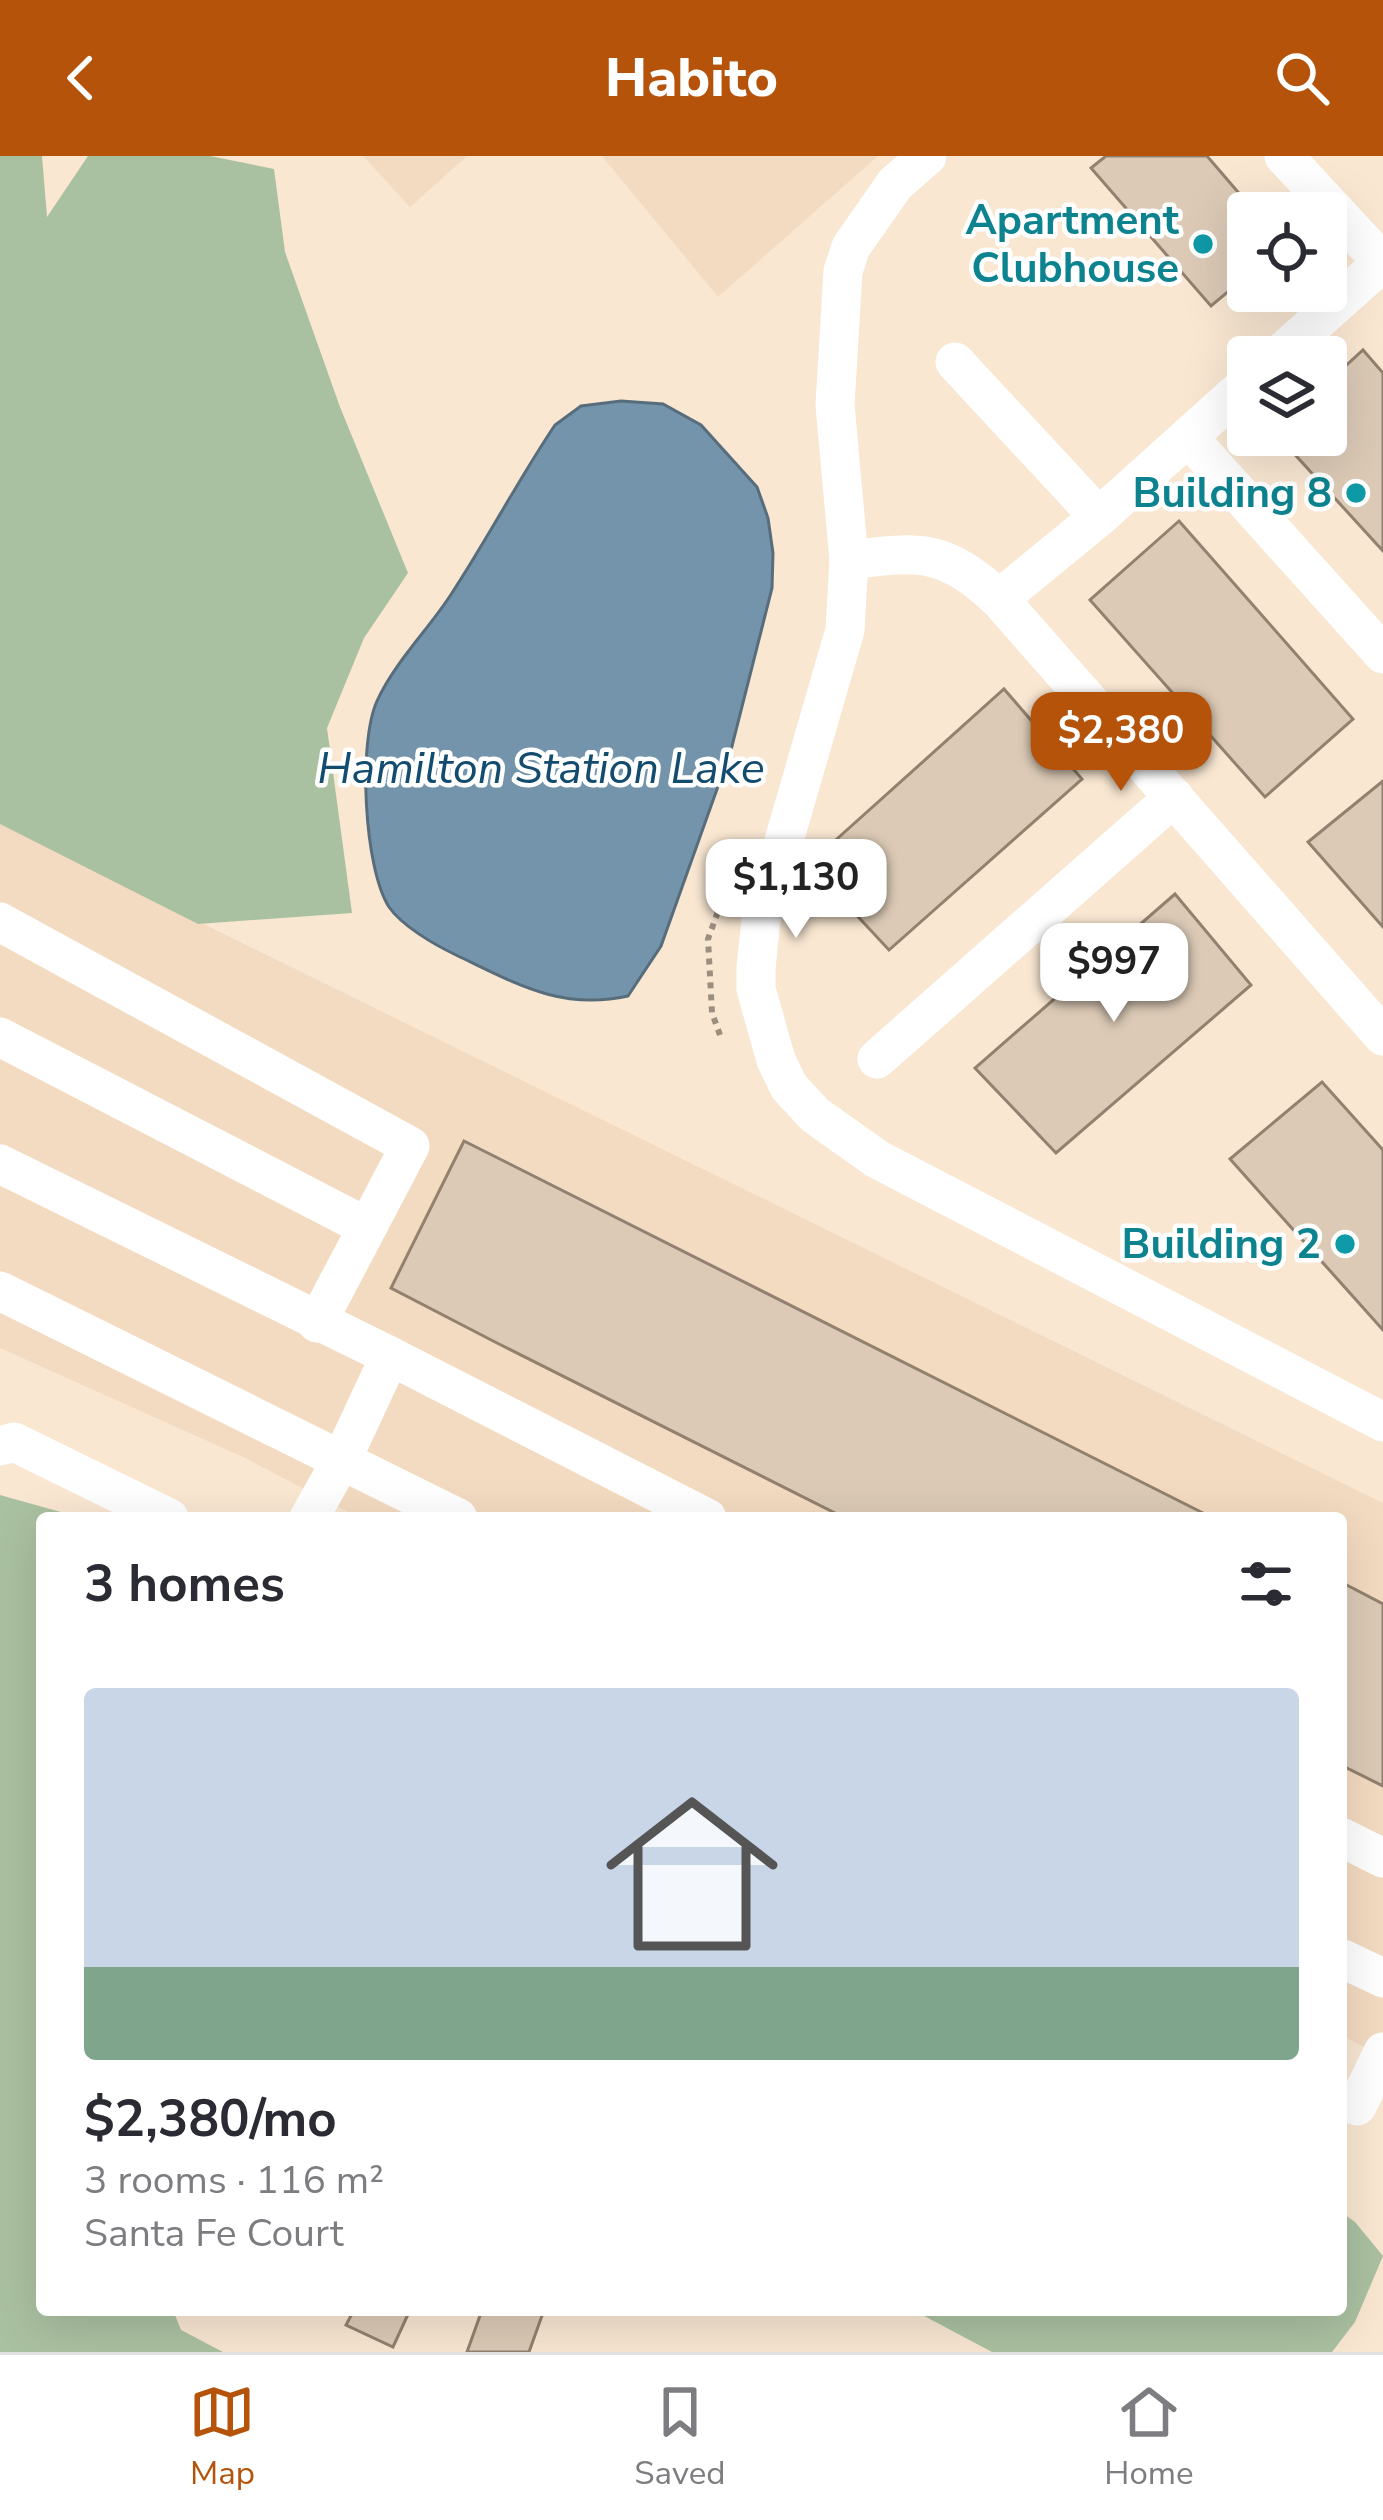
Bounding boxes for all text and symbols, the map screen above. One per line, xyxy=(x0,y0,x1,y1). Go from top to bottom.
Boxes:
text: Habito xyxy=(605,41,778,115)
icon: back xyxy=(48,45,114,111)
icon: search xyxy=(1269,45,1335,111)
place label: Apartment Clubhouse xyxy=(966,192,1180,297)
map controls xyxy=(1227,192,1347,456)
button: locate xyxy=(1227,192,1347,312)
marker: Apartment Clubhouse xyxy=(1190,231,1216,257)
button: layers xyxy=(1227,336,1347,456)
place label: Building 8 xyxy=(1132,465,1332,522)
marker: Building 8 xyxy=(1343,480,1369,506)
pin: $2,380 xyxy=(1023,692,1219,794)
text: $2,380 xyxy=(1058,704,1184,757)
water label: Hamilton Station Lake xyxy=(317,738,765,799)
pin: $1,130 xyxy=(698,839,894,941)
text: $1,130 xyxy=(733,851,859,904)
pin: $997 xyxy=(1043,923,1185,1025)
text: $997 xyxy=(1067,935,1161,988)
place label: Building 2 xyxy=(1121,1216,1321,1273)
marker: Building 2 xyxy=(1332,1231,1358,1257)
text: 3 homes xyxy=(84,1549,285,1619)
icon: filters xyxy=(1233,1551,1299,1617)
icon: home xyxy=(584,1766,800,1982)
text: $2,380/mo xyxy=(84,2084,337,2154)
text: 3 rooms · 116 m² xyxy=(84,2154,384,2207)
text: Santa Fe Court xyxy=(84,2207,344,2260)
tab: Map xyxy=(189,2379,255,2496)
tab: Saved xyxy=(634,2379,725,2496)
tab: Home xyxy=(1104,2379,1194,2496)

